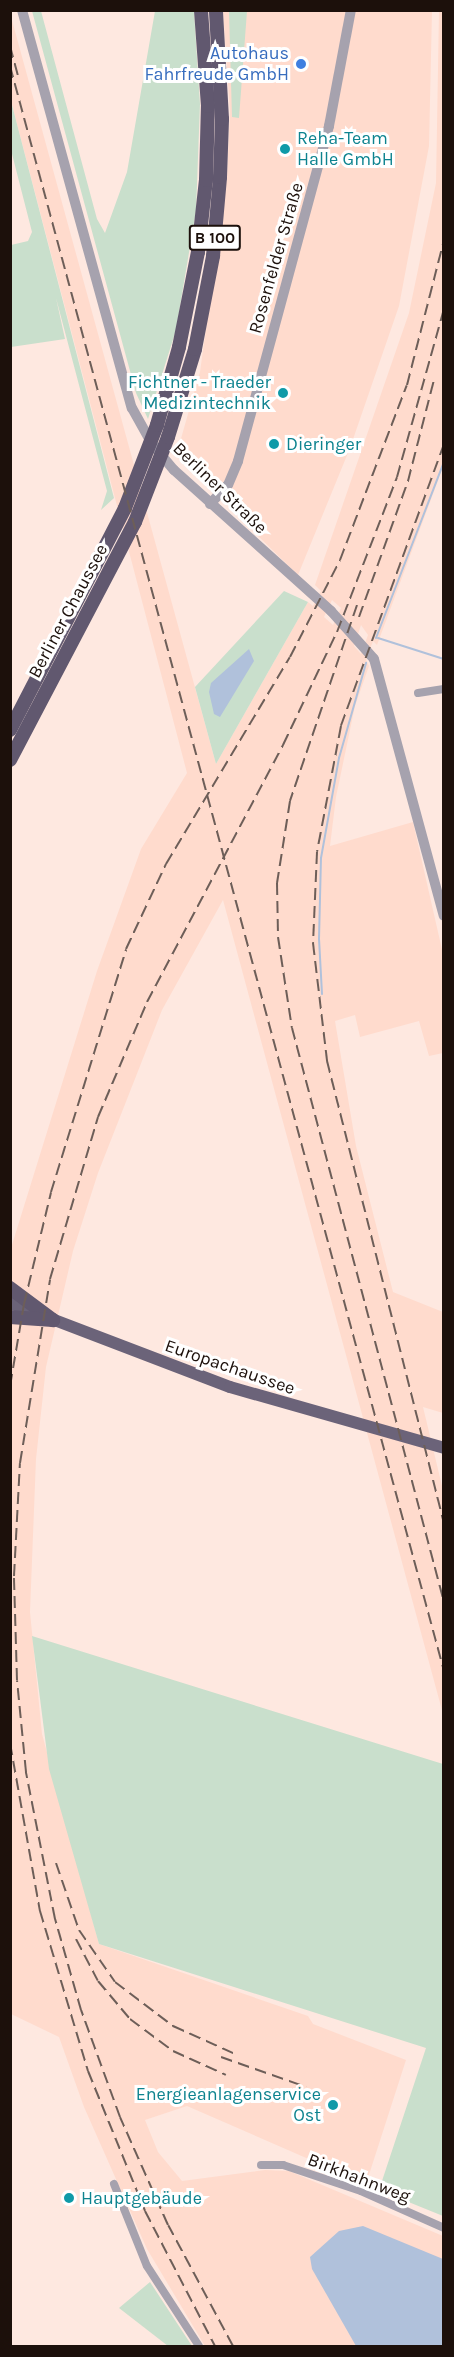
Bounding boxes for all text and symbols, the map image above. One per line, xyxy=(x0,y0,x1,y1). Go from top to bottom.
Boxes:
place label: Autohaus Fahrfreude GmbH xyxy=(145,43,289,86)
marker: Autohaus Fahrfreude GmbH xyxy=(294,57,308,71)
place label: Reha-Team Halle GmbH xyxy=(297,128,394,170)
marker: Reha-Team Halle GmbH xyxy=(278,142,292,156)
street label: Rosenfelder Straße xyxy=(244,180,308,336)
road number: B 100 xyxy=(188,225,242,251)
place label: Fichtner - Traeder Medizintechnik xyxy=(128,372,271,415)
marker: Fichtner - Traeder Medizintechnik xyxy=(276,386,290,400)
place label: Dieringer xyxy=(286,433,361,455)
marker: Dieringer xyxy=(267,437,281,451)
street label: Berliner Straße xyxy=(168,438,272,538)
street label: Berliner Chaussee xyxy=(24,540,112,682)
street label: Europachaussee xyxy=(162,1335,298,1399)
place label: Energieanlagenservice Ost xyxy=(136,2084,321,2126)
marker: Energieanlagenservice Ost xyxy=(326,2098,340,2112)
street label: Birkhahnweg xyxy=(305,2149,413,2207)
place label: Hauptgebäude xyxy=(81,2187,202,2209)
marker: Hauptgebäude xyxy=(62,2191,76,2205)

